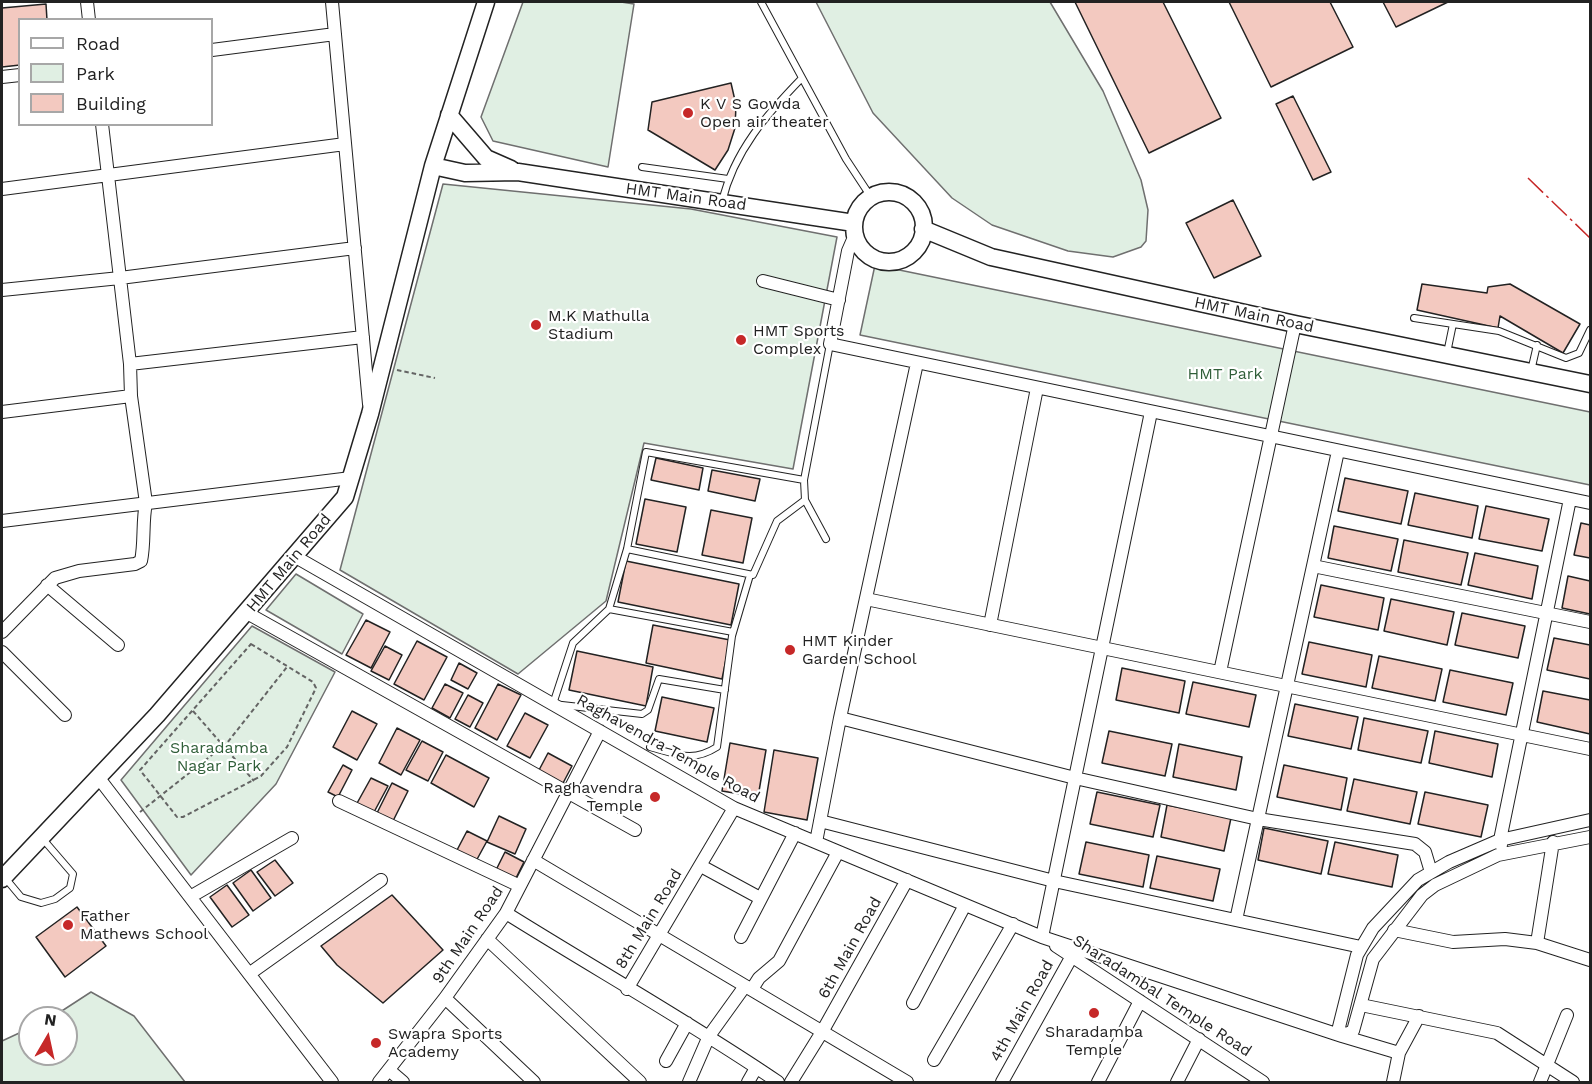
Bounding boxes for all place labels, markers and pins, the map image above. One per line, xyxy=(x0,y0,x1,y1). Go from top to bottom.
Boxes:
place label: K V S Gowda Open air theater xyxy=(700,94,829,132)
marker: K V S Gowda Open air theater xyxy=(681,106,695,120)
place label: M.K Mathulla Stadium xyxy=(548,306,650,344)
marker: M.K Mathulla Stadium xyxy=(529,318,543,332)
place label: HMT Sports Complex xyxy=(753,321,845,359)
marker: HMT Sports Complex xyxy=(734,333,748,347)
place label: HMT Kinder Garden School xyxy=(802,631,917,669)
marker: HMT Kinder Garden School xyxy=(783,643,797,657)
place label: Raghavendra Temple xyxy=(543,778,643,816)
marker: Raghavendra Temple xyxy=(648,790,662,804)
place label: Father Mathews School xyxy=(80,906,208,944)
marker: Father Mathews School xyxy=(61,918,75,932)
marker: Sharadamba Temple xyxy=(1087,1006,1101,1020)
place label: Sharadamba Temple xyxy=(1045,1022,1143,1060)
place label: Swapra Sports Academy xyxy=(388,1024,502,1062)
marker: Swapra Sports Academy xyxy=(369,1036,383,1050)

